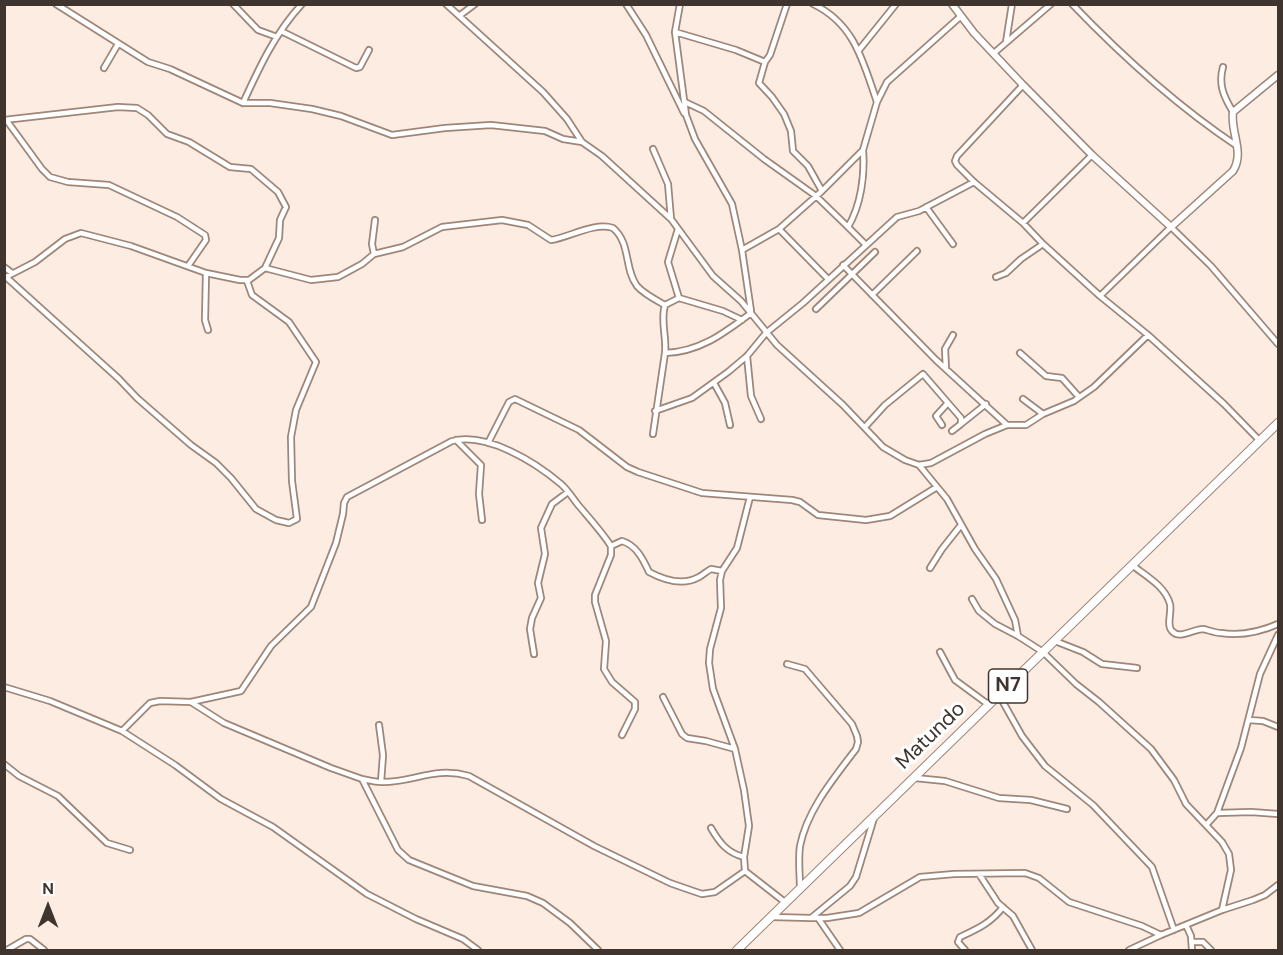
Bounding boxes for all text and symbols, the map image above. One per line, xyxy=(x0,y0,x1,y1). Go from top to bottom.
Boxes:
road number: N7 xyxy=(988,669,1028,703)
street label: Matundo xyxy=(891,697,971,775)
north arrow xyxy=(18,877,78,937)
text: N xyxy=(42,878,54,899)

